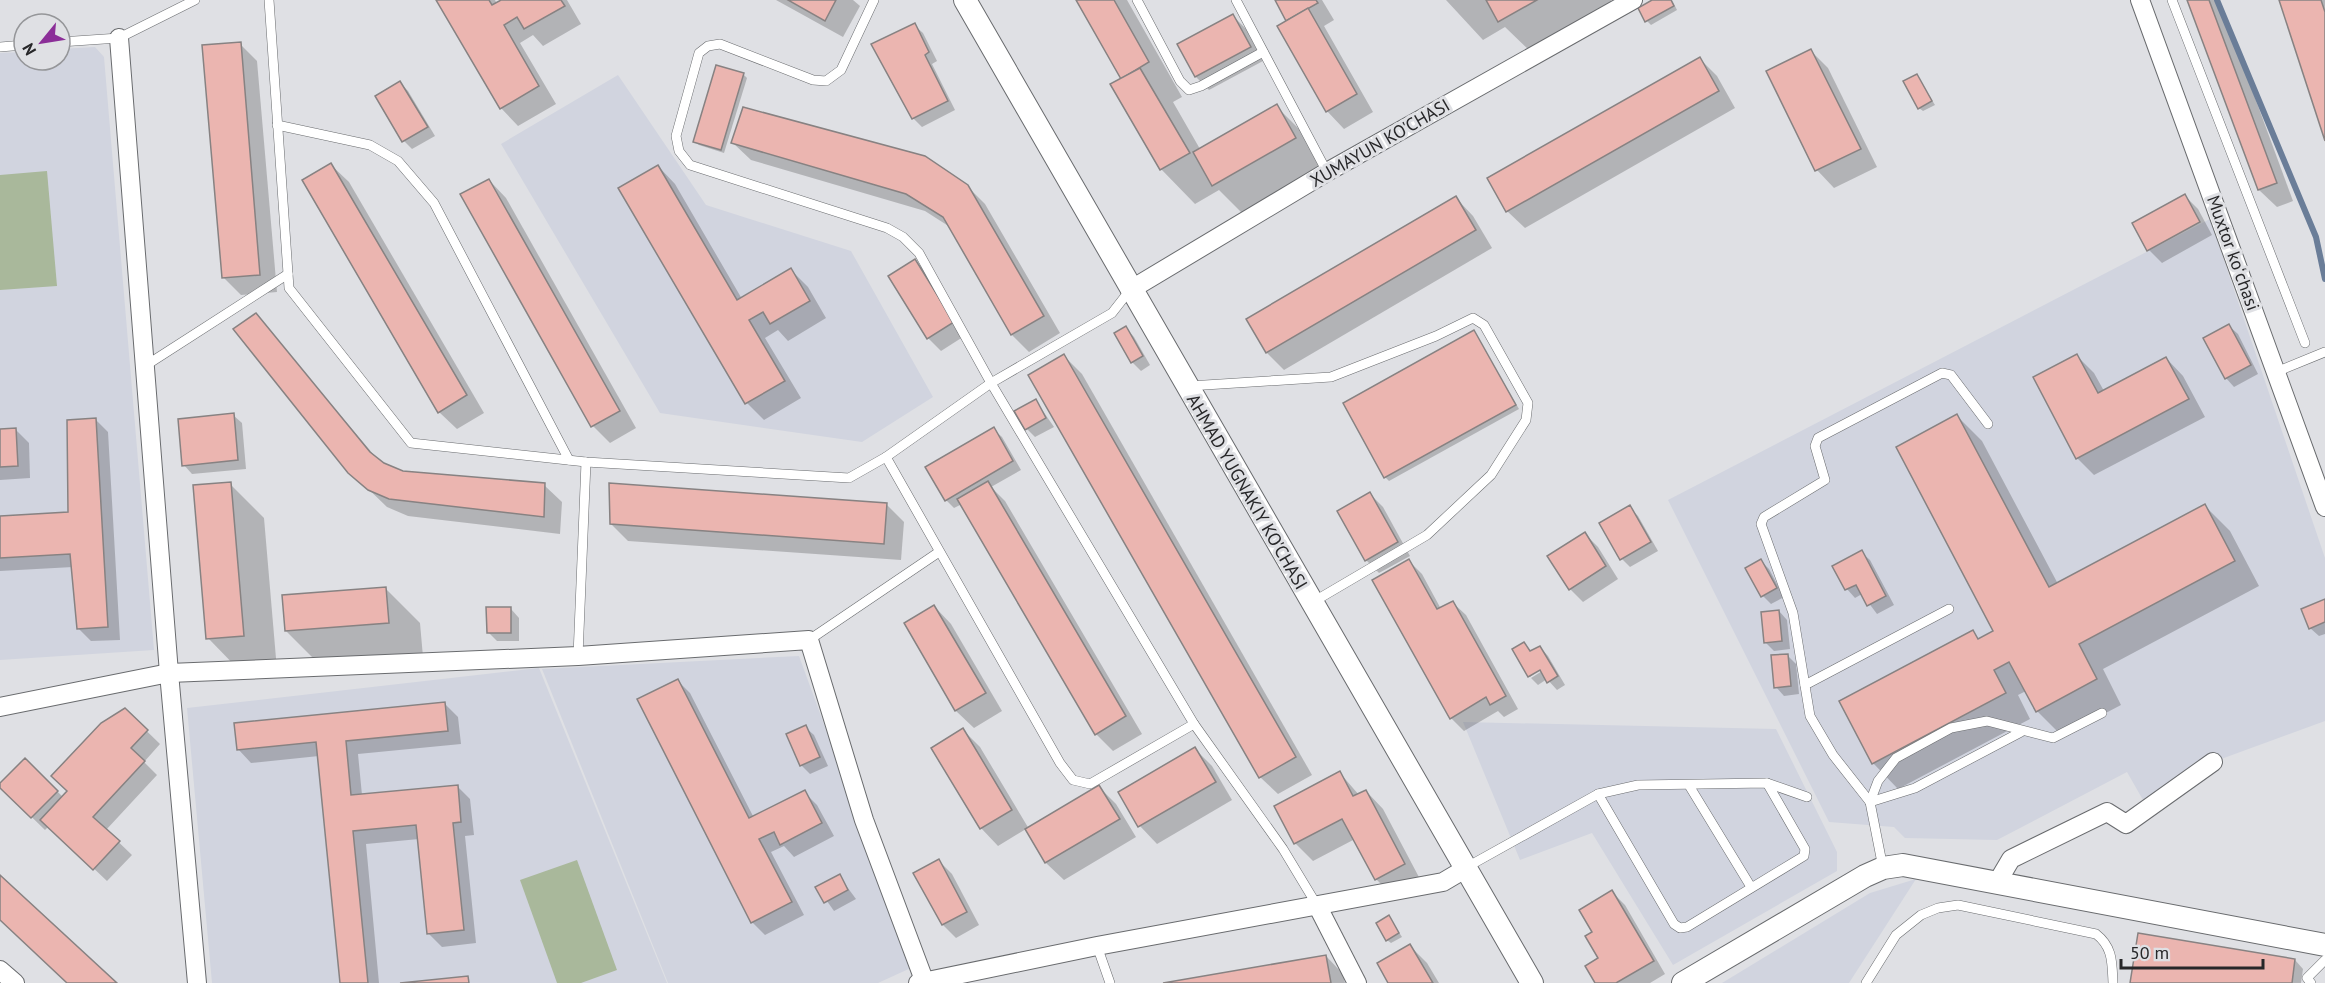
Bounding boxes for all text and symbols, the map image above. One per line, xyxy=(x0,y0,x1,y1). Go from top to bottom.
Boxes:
north arrow xyxy=(12,12,72,72)
text: N xyxy=(18,40,40,59)
street label: XUMAYUN KO'CHASI xyxy=(1306,93,1454,192)
street label: Muxtor koʻchasi xyxy=(2202,192,2265,314)
street label: AHMAD YUGNAKIY KO'CHASI xyxy=(1182,390,1313,594)
scale bar xyxy=(2121,932,2264,970)
text: 50 m xyxy=(2130,941,2169,964)

